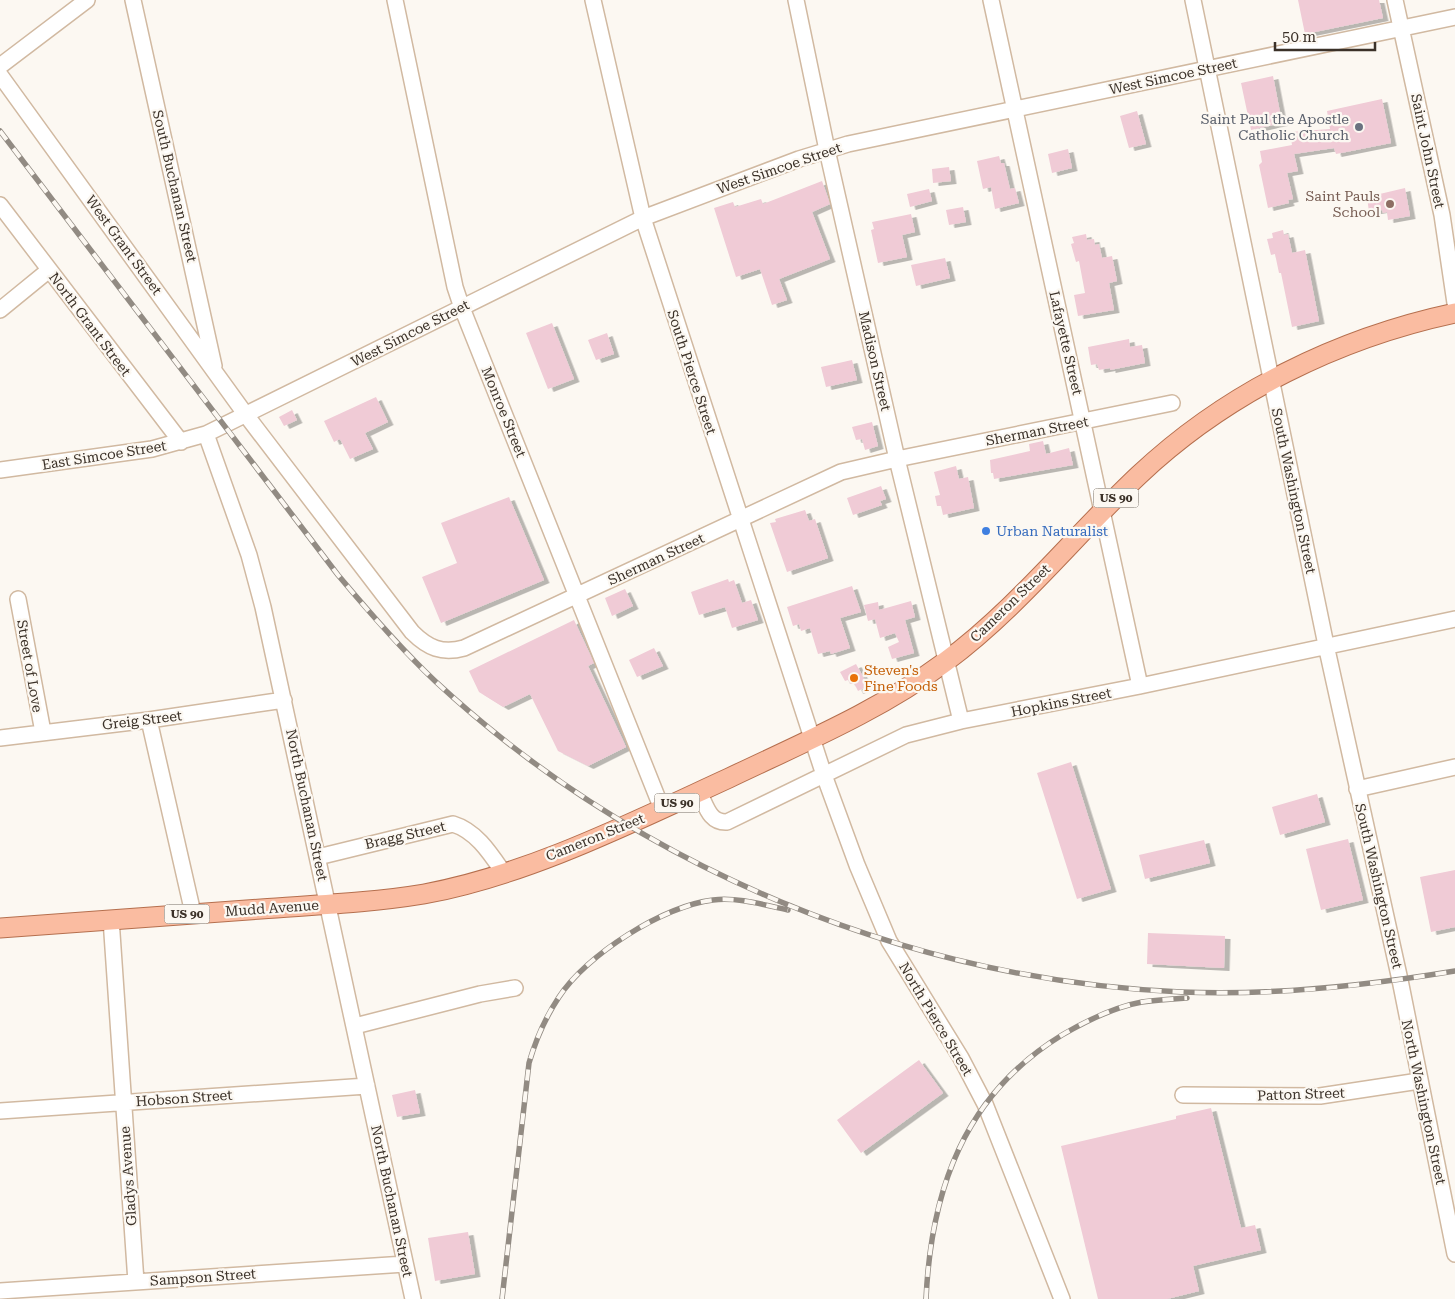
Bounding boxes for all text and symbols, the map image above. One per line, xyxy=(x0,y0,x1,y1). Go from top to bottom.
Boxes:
scale bar xyxy=(1275,20,1375,52)
text: 50 m xyxy=(1282,28,1317,46)
street label: West Simcoe Street xyxy=(1108,55,1238,97)
street label: Saint John Street xyxy=(1408,92,1448,210)
street label: South Buchanan Street xyxy=(150,108,200,264)
place label: Saint Paul the Apostle Catholic Church xyxy=(1201,111,1349,143)
marker: Saint Paul the Apostle Catholic Church xyxy=(1353,121,1365,133)
street label: West Simcoe Street xyxy=(715,139,843,197)
place label: Saint Pauls School xyxy=(1306,188,1381,220)
street label: West Grant Street xyxy=(83,192,165,298)
marker: Saint Pauls School xyxy=(1384,198,1396,210)
street label: North Grant Street xyxy=(46,269,134,379)
street label: Lafayette Street xyxy=(1046,289,1086,397)
street label: West Simcoe Street xyxy=(348,296,472,370)
street label: South Pierce Street xyxy=(664,308,720,436)
street label: Madison Street xyxy=(856,309,894,413)
street label: Monroe Street xyxy=(479,364,529,460)
street label: South Washington Street xyxy=(1269,407,1319,575)
street label: Sherman Street xyxy=(984,413,1090,449)
street label: East Simcoe Street xyxy=(41,437,167,473)
road number: US 90 xyxy=(1094,488,1138,508)
place label: Urban Naturalist xyxy=(996,523,1108,539)
marker: Urban Naturalist xyxy=(980,525,992,537)
street label: Sherman Street xyxy=(605,530,707,588)
street label: Cameron Street xyxy=(967,561,1053,645)
street label: Street of Love xyxy=(14,618,46,714)
place label: Steven's Fine Foods xyxy=(864,662,938,694)
marker: Steven's Fine Foods xyxy=(848,672,860,684)
street label: Hopkins Street xyxy=(1009,684,1113,720)
street label: Greig Street xyxy=(101,707,183,733)
street label: North Buchanan Street xyxy=(283,727,331,883)
road number: US 90 xyxy=(654,794,700,812)
street label: South Washington Street xyxy=(1352,802,1406,970)
street label: Cameron Street xyxy=(543,810,647,864)
street label: Bragg Street xyxy=(363,818,447,852)
street label: Mudd Avenue xyxy=(225,897,320,919)
road number: US 90 xyxy=(164,904,210,924)
street label: North Pierce Street xyxy=(896,959,976,1079)
street label: North Washington Street xyxy=(1399,1018,1449,1186)
street label: Patton Street xyxy=(1257,1084,1345,1104)
street label: Hobson Street xyxy=(135,1087,233,1109)
street label: North Buchanan Street xyxy=(368,1123,416,1279)
street label: Gladys Avenue xyxy=(117,1125,139,1226)
street label: Sampson Street xyxy=(149,1265,257,1289)

